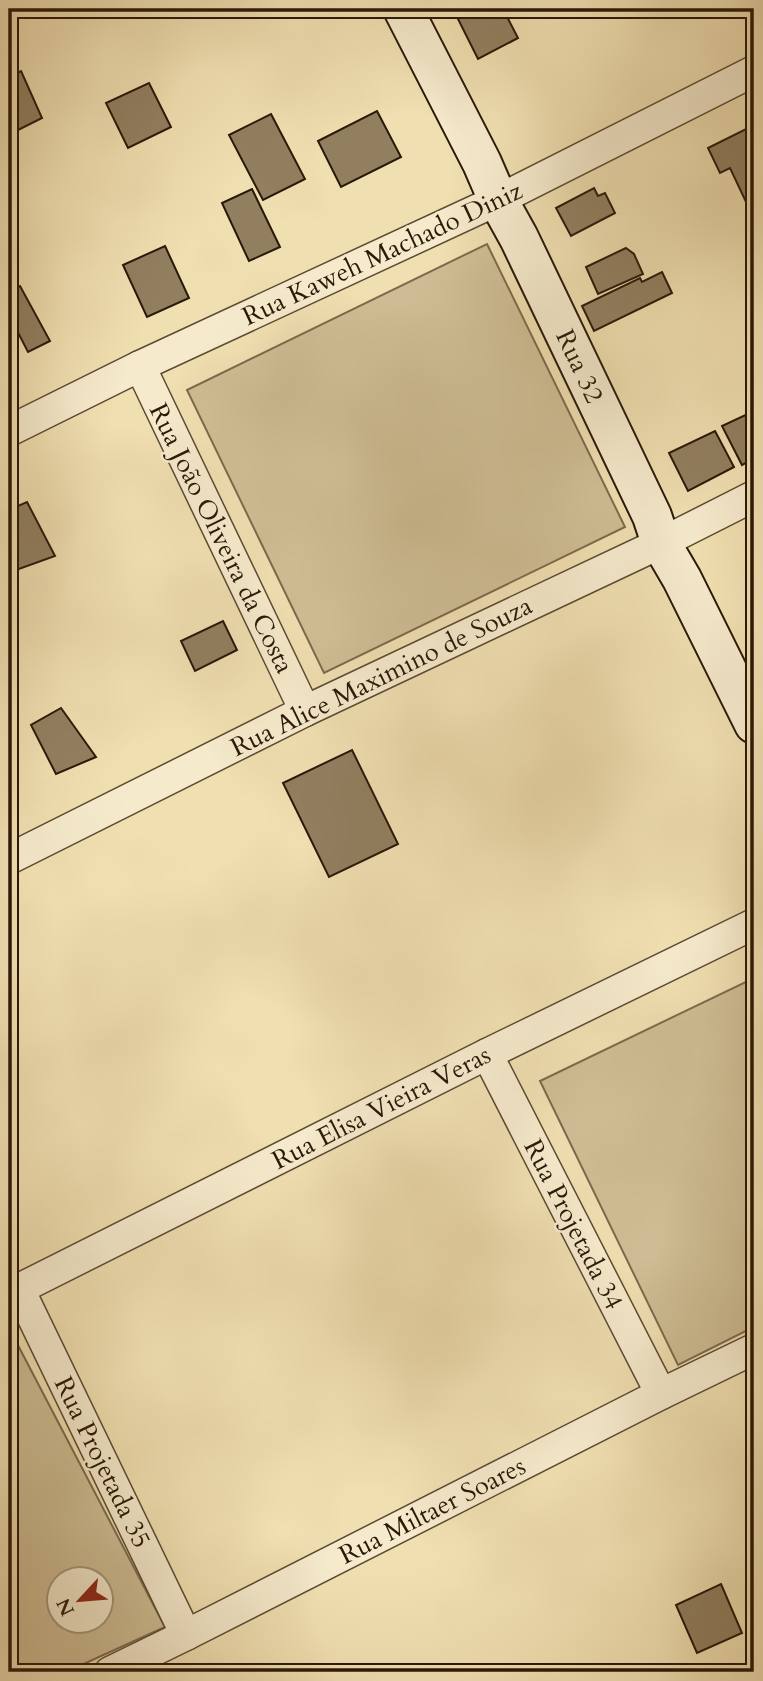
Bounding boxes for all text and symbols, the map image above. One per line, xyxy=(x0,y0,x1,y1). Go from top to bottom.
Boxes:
street label: Rua Kaweh Machado Diniz xyxy=(237,173,528,334)
street label: Rua 32 xyxy=(547,324,612,409)
street label: Rua João Oliveira da Costa xyxy=(141,397,302,679)
street label: Rua Alice Maximino de Souza xyxy=(225,588,538,765)
street label: Rua Elisa Vieira Veras xyxy=(266,1037,497,1178)
street label: Rua Projetada 34 xyxy=(516,1133,632,1315)
street label: Rua Projetada 35 xyxy=(46,1371,159,1554)
street label: Rua Miltaer Soares xyxy=(333,1448,531,1573)
north arrow xyxy=(46,1566,116,1636)
text: N xyxy=(50,1593,81,1620)

